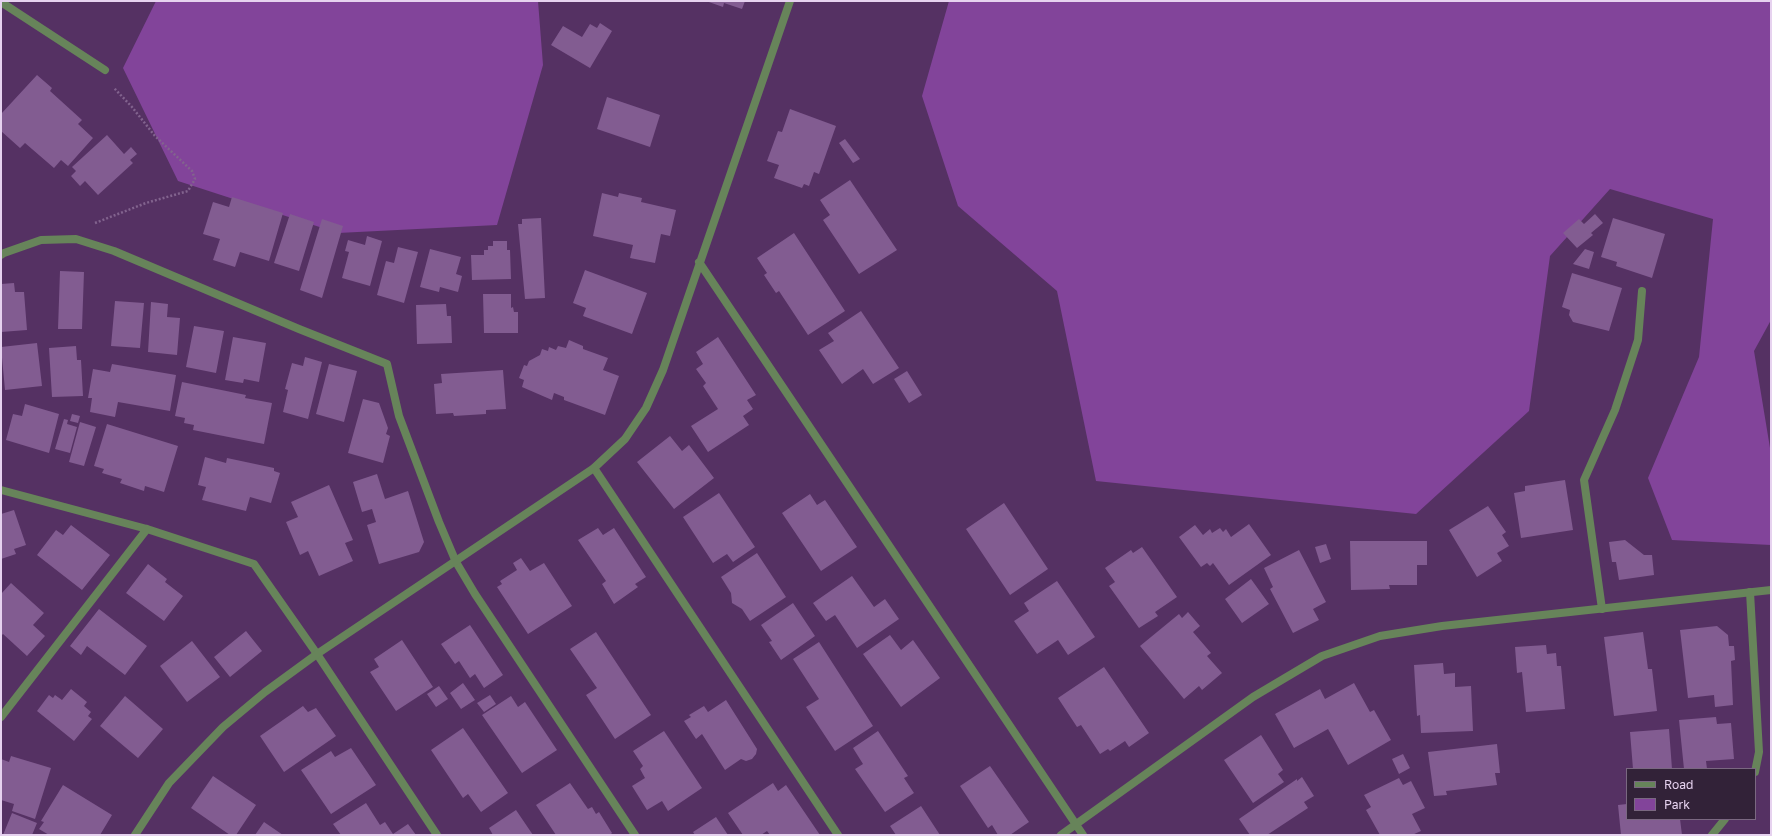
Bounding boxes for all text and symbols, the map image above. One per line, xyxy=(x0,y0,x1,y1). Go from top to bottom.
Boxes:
legend xyxy=(1626,768,1756,820)
text: Road xyxy=(1664,777,1693,792)
text: Park xyxy=(1664,797,1690,812)

